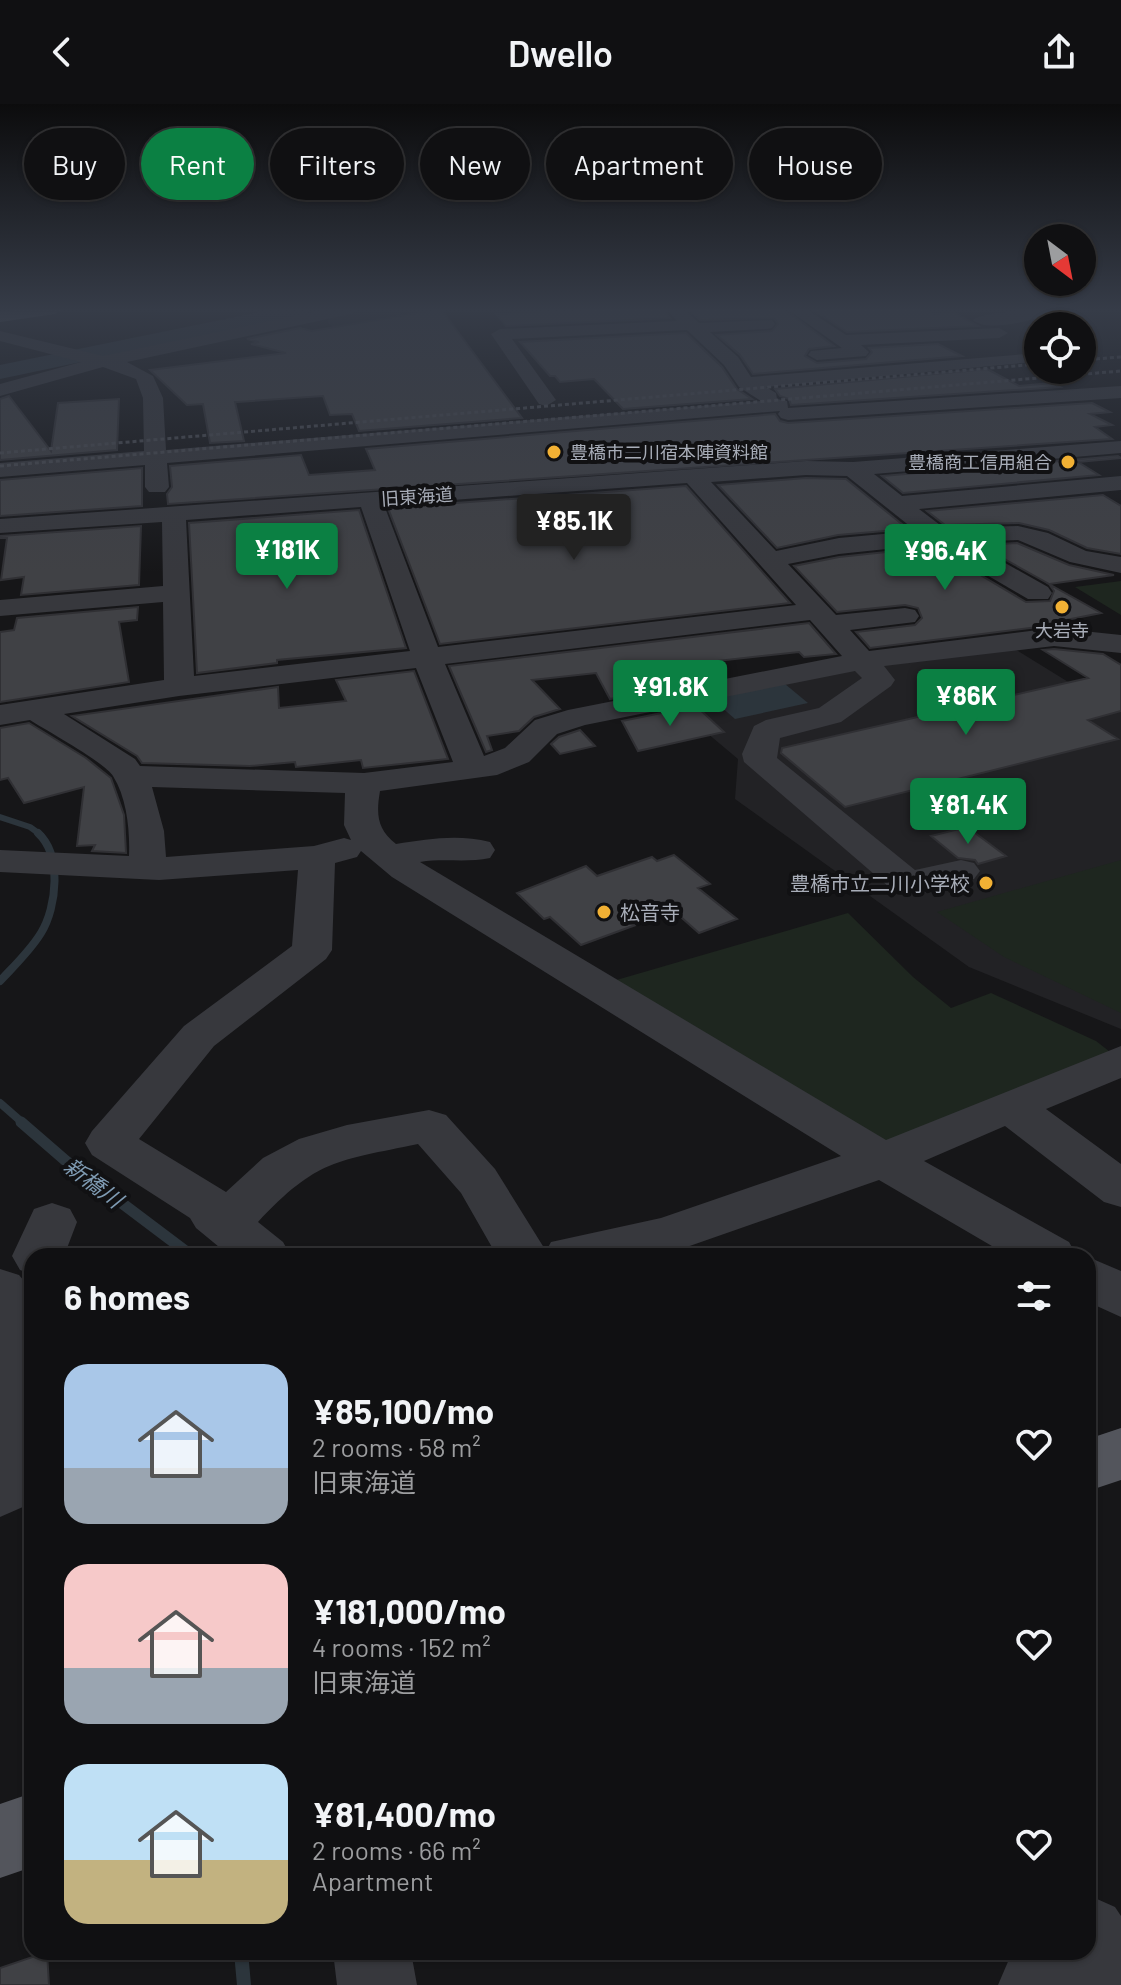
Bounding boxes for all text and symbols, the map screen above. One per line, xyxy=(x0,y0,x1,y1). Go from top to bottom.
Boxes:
icon: back xyxy=(40,30,84,74)
icon: share xyxy=(1037,30,1081,74)
text: Dwello xyxy=(508,31,613,74)
chip: Buy xyxy=(24,128,125,200)
chip: Rent xyxy=(141,128,254,200)
chip: Filters xyxy=(270,128,404,200)
chip: New xyxy=(420,128,530,200)
chip: Apartment xyxy=(546,128,733,200)
chip: House xyxy=(749,128,882,200)
north arrow xyxy=(1024,224,1096,296)
map controls xyxy=(1024,224,1096,384)
button: locate xyxy=(1024,312,1096,384)
place label: 豊橋市二川宿本陣資料館 xyxy=(570,441,768,463)
marker: 豊橋市二川宿本陣資料館 xyxy=(545,443,563,461)
place label: 豊橋商工信用組合 xyxy=(908,451,1052,473)
marker: 豊橋商工信用組合 xyxy=(1059,453,1077,471)
street label: 旧東海道 xyxy=(380,483,454,509)
pin: ¥85.1K xyxy=(509,494,639,562)
text: ¥85.1K xyxy=(535,504,613,535)
pin: ¥181K xyxy=(231,523,343,591)
pin: ¥96.4K xyxy=(880,524,1010,592)
text: ¥181K xyxy=(254,533,320,564)
text: ¥96.4K xyxy=(903,534,987,565)
marker: 大岩寺 xyxy=(1053,598,1071,616)
place label: 大岩寺 xyxy=(1035,619,1089,641)
pin: ¥91.8K xyxy=(605,660,735,728)
pin: ¥86K xyxy=(919,669,1013,737)
text: ¥91.8K xyxy=(631,670,709,701)
text: ¥86K xyxy=(935,679,997,710)
pin: ¥81.4K xyxy=(903,778,1033,846)
text: ¥81.4K xyxy=(928,788,1008,819)
place label: 豊橋市立二川小学校 xyxy=(790,871,970,895)
marker: 豊橋市立二川小学校 xyxy=(977,874,995,892)
place label: 松音寺 xyxy=(620,900,680,924)
marker: 松音寺 xyxy=(595,903,613,921)
water label: 新橋川 xyxy=(60,1152,130,1213)
icon: filters xyxy=(1012,1274,1056,1318)
text: 6 homes xyxy=(64,1276,190,1317)
text: ¥85,100/mo xyxy=(312,1390,494,1431)
icon: home xyxy=(128,1396,224,1492)
icon: heart xyxy=(1012,1422,1056,1466)
text: 2 rooms · 58 m² xyxy=(312,1431,481,1462)
text: 旧東海道 xyxy=(312,1466,416,1497)
text: ¥181,000/mo xyxy=(312,1590,506,1631)
icon: home xyxy=(128,1596,224,1692)
icon: heart xyxy=(1012,1622,1056,1666)
text: 4 rooms · 152 m² xyxy=(312,1631,491,1662)
text: 旧東海道 xyxy=(312,1666,416,1697)
text: ¥81,400/mo xyxy=(312,1793,496,1834)
icon: home xyxy=(128,1796,224,1892)
icon: heart xyxy=(1012,1822,1056,1866)
text: 2 rooms · 66 m² xyxy=(312,1834,481,1865)
text: Apartment xyxy=(312,1865,433,1896)

